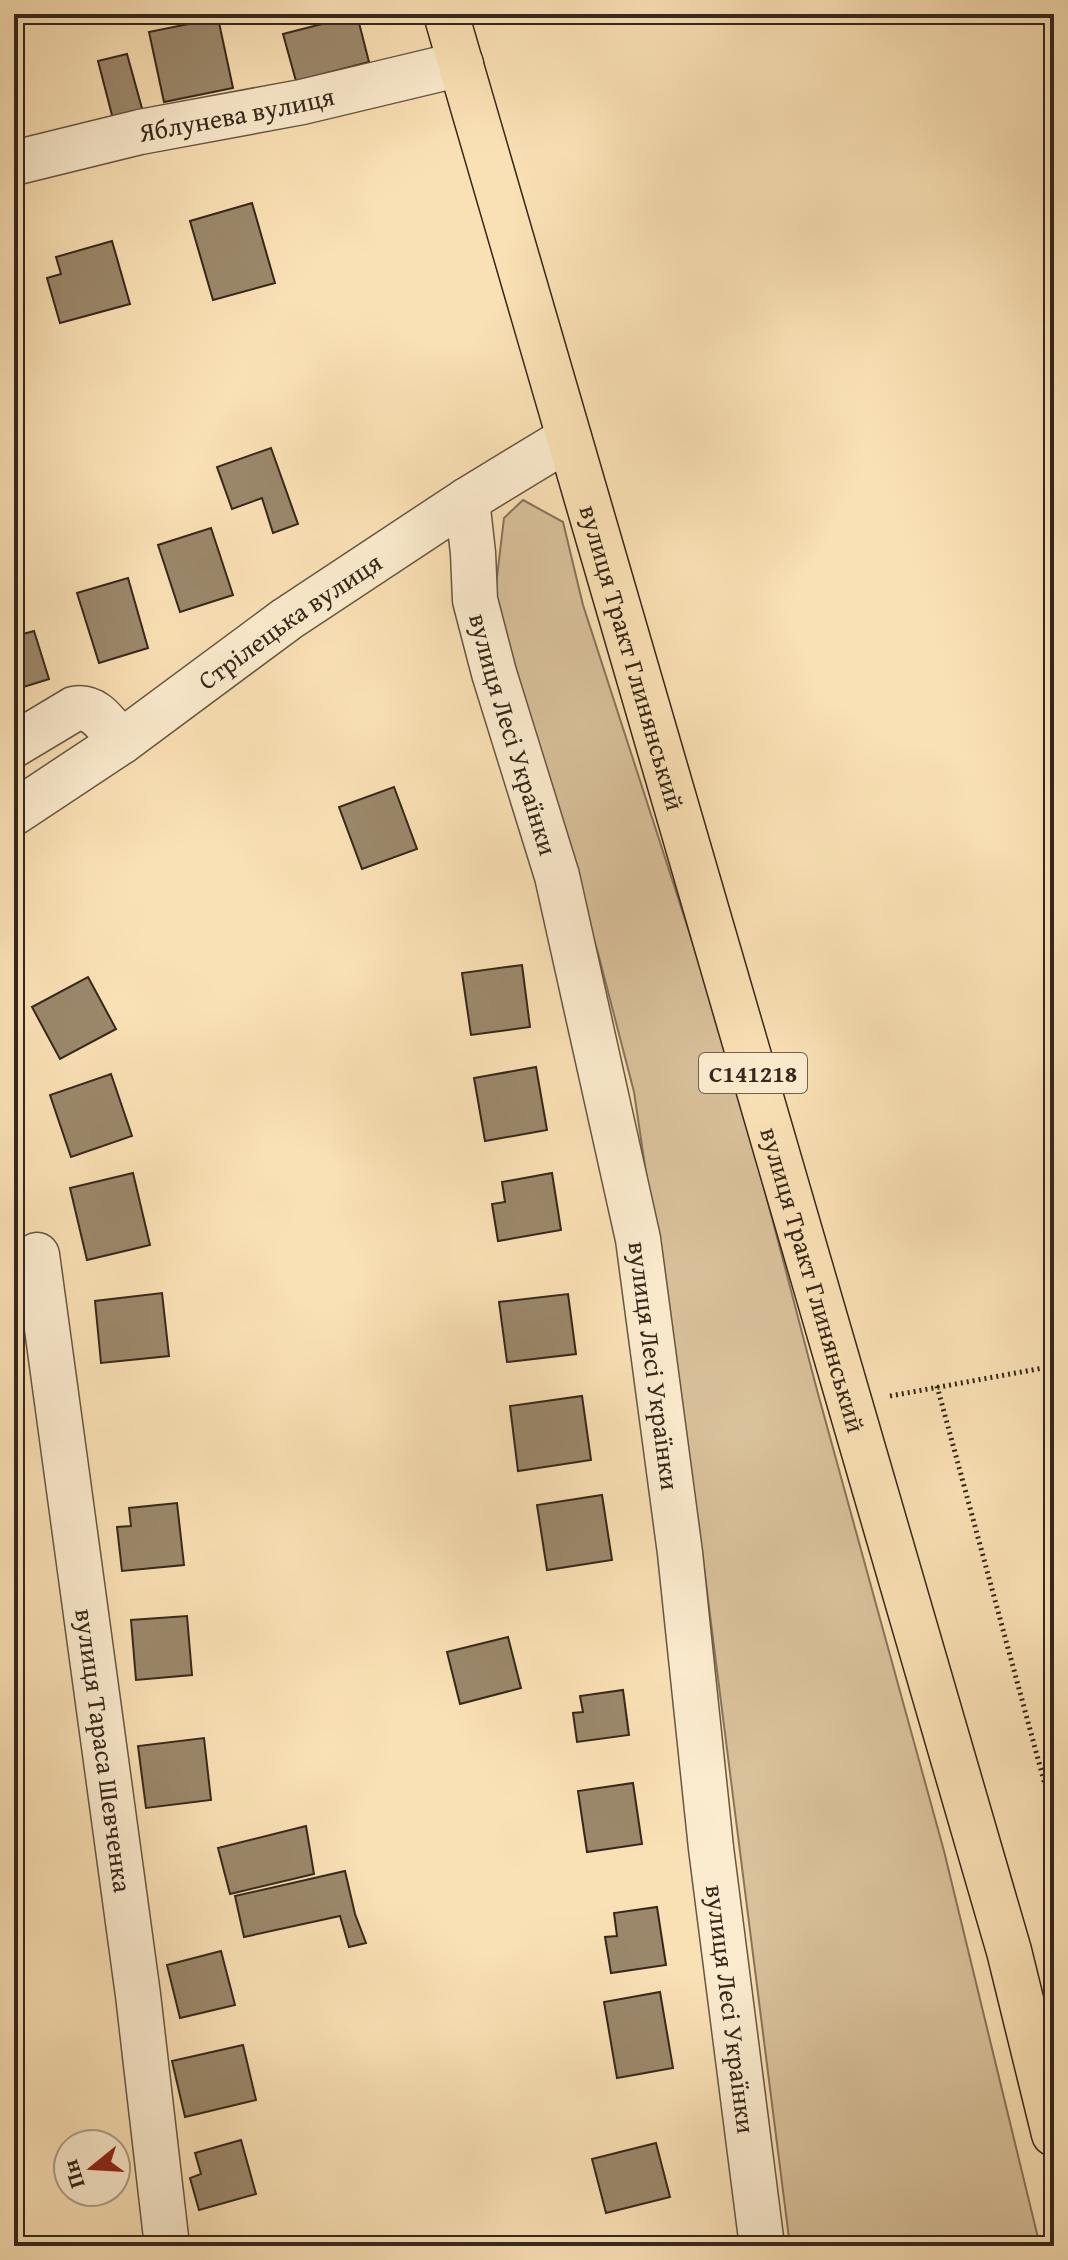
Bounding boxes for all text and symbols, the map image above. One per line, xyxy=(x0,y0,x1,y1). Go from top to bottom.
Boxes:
street label: Яблунева вулиця xyxy=(135,75,338,151)
street label: вулиця Тракт Глинянський xyxy=(570,500,696,815)
street label: Стрілецька вулиця xyxy=(189,542,389,699)
street label: вулиця Лесі Українки xyxy=(460,609,569,860)
road number: С141218 xyxy=(699,1053,807,1093)
street label: вулиця Тракт Глинянський xyxy=(751,1122,877,1437)
street label: вулиця Лесі Українки xyxy=(619,1239,691,1492)
street label: вулиця Тараса Шевченка xyxy=(66,1606,143,1895)
street label: вулиця Лесі Українки xyxy=(696,1882,767,2136)
north arrow xyxy=(52,2128,132,2208)
text: Пн xyxy=(53,2156,93,2193)

